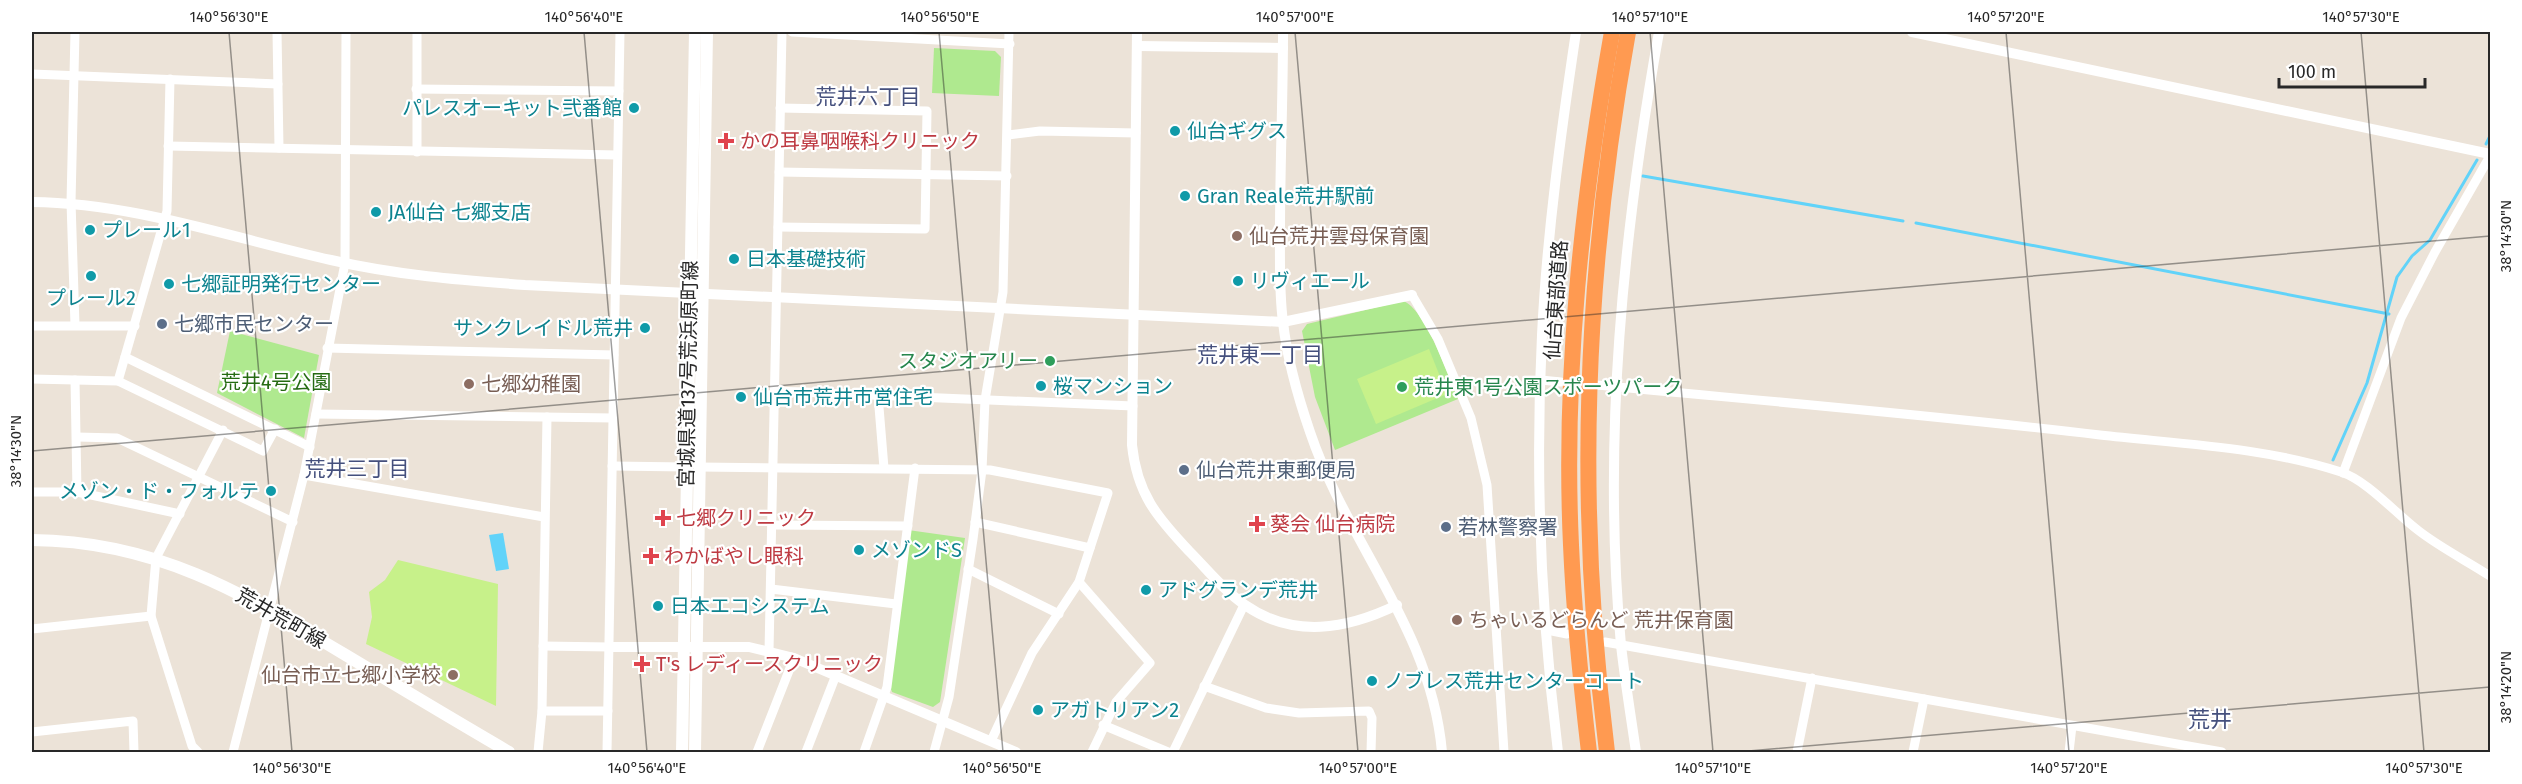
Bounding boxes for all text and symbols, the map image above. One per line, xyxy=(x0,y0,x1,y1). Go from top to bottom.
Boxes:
text: 140°56'30"E xyxy=(190,8,268,26)
text: 140°56'40"E xyxy=(545,8,623,26)
text: 140°56'50"E xyxy=(901,8,979,26)
text: 140°57'00"E xyxy=(1256,8,1334,26)
text: 140°57'10"E xyxy=(1612,8,1688,26)
text: 140°57'20"E xyxy=(1967,8,2045,26)
text: 140°57'30"E xyxy=(2322,8,2400,26)
scale bar xyxy=(2279,51,2424,89)
text: 100 m xyxy=(2288,61,2336,83)
district label: 荒井六丁目 xyxy=(816,84,921,110)
place label: パレスオーキット弐番館 xyxy=(402,96,622,120)
marker: パレスオーキット弐番館 xyxy=(627,101,641,115)
place label: 仙台ギグス xyxy=(1187,119,1287,143)
marker: 仙台ギグス xyxy=(1168,124,1182,138)
place label: かの耳鼻咽喉科クリニック xyxy=(740,129,980,153)
marker: かの耳鼻咽喉科クリニック xyxy=(717,132,735,150)
place label: Gran Reale荒井駅前 xyxy=(1197,184,1374,208)
marker: Gran Reale荒井駅前 xyxy=(1178,189,1192,203)
place label: JA仙台 七郷支店 xyxy=(388,200,531,224)
text: 38°14'30"N xyxy=(2497,200,2515,272)
marker: JA仙台 七郷支店 xyxy=(369,205,383,219)
place label: プレール1 xyxy=(102,218,191,242)
marker: プレール1 xyxy=(83,223,97,237)
place label: 仙台荒井雲母保育園 xyxy=(1249,224,1429,248)
marker: 仙台荒井雲母保育園 xyxy=(1230,229,1244,243)
street label: 仙台東部道路 xyxy=(1540,239,1572,361)
place label: 日本基礎技術 xyxy=(746,247,866,271)
marker: 日本基礎技術 xyxy=(727,252,741,266)
street label: 宮城県道137号荒浜原町線 xyxy=(674,260,702,488)
marker: プレール2 xyxy=(84,269,98,283)
place label: リヴィエール xyxy=(1250,269,1370,293)
place label: 七郷証明発行センター xyxy=(181,272,381,296)
marker: リヴィエール xyxy=(1231,274,1245,288)
marker: 七郷証明発行センター xyxy=(162,277,176,291)
place label: プレール2 xyxy=(46,286,136,310)
place label: 七郷市民センター xyxy=(174,312,334,336)
place label: サンクレイドル荒井 xyxy=(453,316,633,340)
marker: 七郷市民センター xyxy=(155,317,169,331)
marker: サンクレイドル荒井 xyxy=(638,321,652,335)
district label: 荒井東一丁目 xyxy=(1197,342,1323,368)
place label: スタジオアリー xyxy=(898,349,1038,373)
marker: スタジオアリー xyxy=(1043,354,1057,368)
park label: 荒井4号公園 xyxy=(221,370,331,394)
place label: 七郷幼稚園 xyxy=(481,372,581,396)
place label: 桜マンション xyxy=(1053,374,1173,398)
place label: 荒井東1号公園スポーツパーク xyxy=(1414,375,1682,399)
marker: 七郷幼稚園 xyxy=(462,377,476,391)
marker: 桜マンション xyxy=(1034,379,1048,393)
marker: 荒井東1号公園スポーツパーク xyxy=(1395,380,1409,394)
place label: 仙台市荒井市営住宅 xyxy=(753,385,933,409)
marker: 仙台市荒井市営住宅 xyxy=(734,390,748,404)
text: 38°14'30"N xyxy=(7,415,25,487)
district label: 荒井三丁目 xyxy=(305,456,410,482)
place label: 仙台荒井東郵便局 xyxy=(1196,458,1356,482)
marker: 仙台荒井東郵便局 xyxy=(1177,463,1191,477)
place label: メゾン・ド・フォルテ xyxy=(59,479,259,503)
marker: メゾン・ド・フォルテ xyxy=(264,484,278,498)
place label: 七郷クリニック xyxy=(676,506,816,530)
marker: 七郷クリニック xyxy=(654,509,672,527)
place label: 葵会 仙台病院 xyxy=(1270,512,1395,536)
marker: 葵会 仙台病院 xyxy=(1248,515,1266,533)
place label: 若林警察署 xyxy=(1458,515,1558,539)
marker: 若林警察署 xyxy=(1439,520,1453,534)
place label: メゾンドS xyxy=(871,538,962,562)
marker: メゾンドS xyxy=(852,543,866,557)
place label: わかばやし眼科 xyxy=(664,544,804,568)
marker: わかばやし眼科 xyxy=(642,547,660,565)
place label: アドグランデ荒井 xyxy=(1158,578,1318,602)
street label: 荒井荒町線 xyxy=(232,583,330,653)
marker: アドグランデ荒井 xyxy=(1139,583,1153,597)
place label: 日本エコシステム xyxy=(670,594,829,618)
marker: 日本エコシステム xyxy=(651,599,665,613)
place label: ちゃいるどらんど 荒井保育園 xyxy=(1469,608,1734,632)
marker: ちゃいるどらんど 荒井保育園 xyxy=(1450,613,1464,627)
text: 38°14'20"N xyxy=(2497,651,2515,723)
place label: T's レディースクリニック xyxy=(656,652,883,676)
marker: T's レディースクリニック xyxy=(633,655,651,673)
place label: 仙台市立七郷小学校 xyxy=(261,663,441,687)
marker: 仙台市立七郷小学校 xyxy=(446,668,460,682)
place label: ノブレス荒井センターコート xyxy=(1384,669,1644,693)
marker: ノブレス荒井センターコート xyxy=(1365,674,1379,688)
place label: アガトリアン2 xyxy=(1050,698,1179,722)
marker: アガトリアン2 xyxy=(1031,703,1045,717)
district label: 荒井 xyxy=(2188,706,2232,733)
text: 140°56'30"E xyxy=(253,759,331,777)
text: 140°56'40"E xyxy=(608,759,686,777)
text: 140°56'50"E xyxy=(963,759,1041,777)
text: 140°57'00"E xyxy=(1319,759,1397,777)
text: 140°57'10"E xyxy=(1675,759,1751,777)
text: 140°57'20"E xyxy=(2030,759,2108,777)
text: 140°57'30"E xyxy=(2385,759,2463,777)

